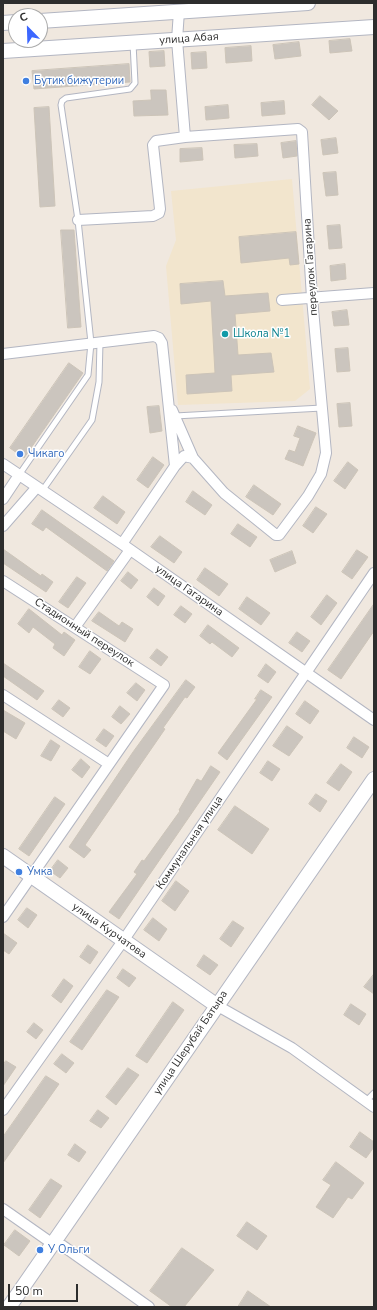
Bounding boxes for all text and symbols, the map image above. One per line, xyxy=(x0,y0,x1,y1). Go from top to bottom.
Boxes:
north arrow xyxy=(8,8,48,48)
text: С xyxy=(17,9,30,26)
street label: улица Абая xyxy=(159,30,219,48)
place label: Бутик бижутерии xyxy=(34,74,124,88)
marker: Бутик бижутерии xyxy=(21,76,31,86)
street label: переулок Гагарина xyxy=(301,218,321,316)
place label: Школа №1 xyxy=(233,327,290,341)
marker: Школа №1 xyxy=(220,329,230,339)
place label: Чикаго xyxy=(28,447,65,461)
marker: Чикаго xyxy=(15,449,25,459)
street label: улица Гагарина xyxy=(152,563,226,619)
street label: Стадионный переулок xyxy=(32,596,136,670)
street label: Коммунальная улица xyxy=(154,794,226,892)
place label: Умка xyxy=(27,865,52,879)
marker: Умка xyxy=(14,867,24,877)
street label: улица Курчатова xyxy=(69,900,149,962)
street label: улица Шерубай Батыра xyxy=(151,988,231,1098)
place label: У Ольги xyxy=(48,1243,90,1257)
marker: У Ольги xyxy=(35,1245,45,1255)
scale bar xyxy=(10,1276,80,1302)
text: 50 m xyxy=(15,1283,43,1299)

